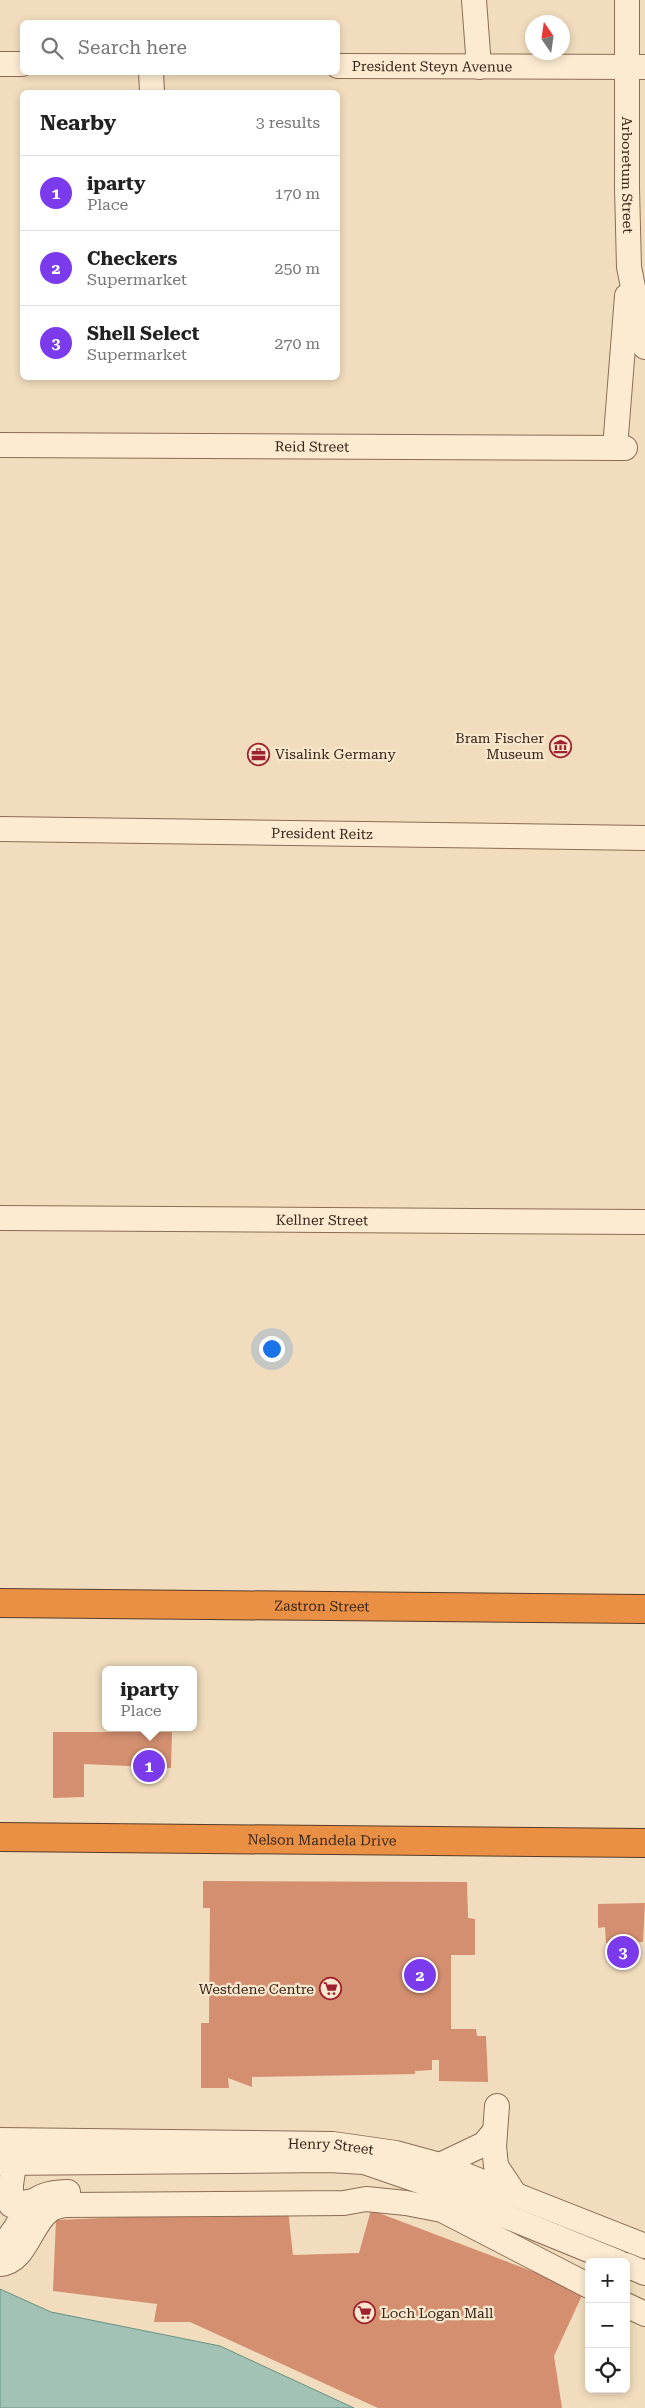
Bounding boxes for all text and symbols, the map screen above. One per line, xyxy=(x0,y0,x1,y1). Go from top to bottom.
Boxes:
north arrow xyxy=(525,15,570,60)
search box xyxy=(20,20,340,75)
icon: search xyxy=(38,34,66,62)
text: Search here xyxy=(78,36,187,59)
street label: President Steyn Avenue xyxy=(352,58,513,75)
text: Nearby xyxy=(40,111,116,135)
text: 3 results xyxy=(256,113,320,132)
street label: Arboretum Street xyxy=(619,116,636,234)
text: iparty xyxy=(87,172,145,195)
text: 1 xyxy=(52,184,60,203)
text: 170 m xyxy=(274,184,320,203)
text: Place xyxy=(87,195,128,214)
text: Checkers xyxy=(87,247,177,270)
text: 2 xyxy=(52,259,60,278)
text: 250 m xyxy=(274,259,320,278)
text: Supermarket xyxy=(87,270,187,289)
text: Shell Select xyxy=(87,322,200,345)
text: 3 xyxy=(52,334,60,353)
text: 270 m xyxy=(274,334,320,353)
text: Supermarket xyxy=(87,345,187,364)
street label: Reid Street xyxy=(275,438,349,455)
place label: Bram Fischer Museum xyxy=(455,730,544,762)
museum icon: Bram Fischer Museum xyxy=(548,734,572,758)
office icon: Visalink Germany xyxy=(247,742,271,766)
place label: Visalink Germany xyxy=(275,746,396,762)
street label: President Reitz xyxy=(271,825,373,842)
street label: Kellner Street xyxy=(276,1212,368,1228)
your location xyxy=(259,1336,285,1362)
street label: Zastron Street xyxy=(274,1598,370,1614)
popup xyxy=(102,1666,197,1731)
text: iparty xyxy=(120,1678,179,1701)
text: Place xyxy=(120,1701,162,1720)
pin: 1 xyxy=(133,1747,165,1785)
street label: Nelson Mandela Drive xyxy=(247,1831,397,1849)
pin: 3 xyxy=(607,1933,639,1971)
pin: 2 xyxy=(404,1956,436,1994)
supermarket icon: Westdene Centre xyxy=(318,1977,342,2001)
place label: Westdene Centre xyxy=(199,1981,314,1997)
street label: Henry Street xyxy=(288,2135,375,2158)
map controls xyxy=(585,2258,630,2393)
button: + xyxy=(585,2258,630,2303)
supermarket icon: Loch Logan Mall xyxy=(353,2301,377,2325)
button: − xyxy=(585,2303,630,2348)
place label: Loch Logan Mall xyxy=(381,2305,494,2321)
button: locate xyxy=(585,2348,630,2393)

